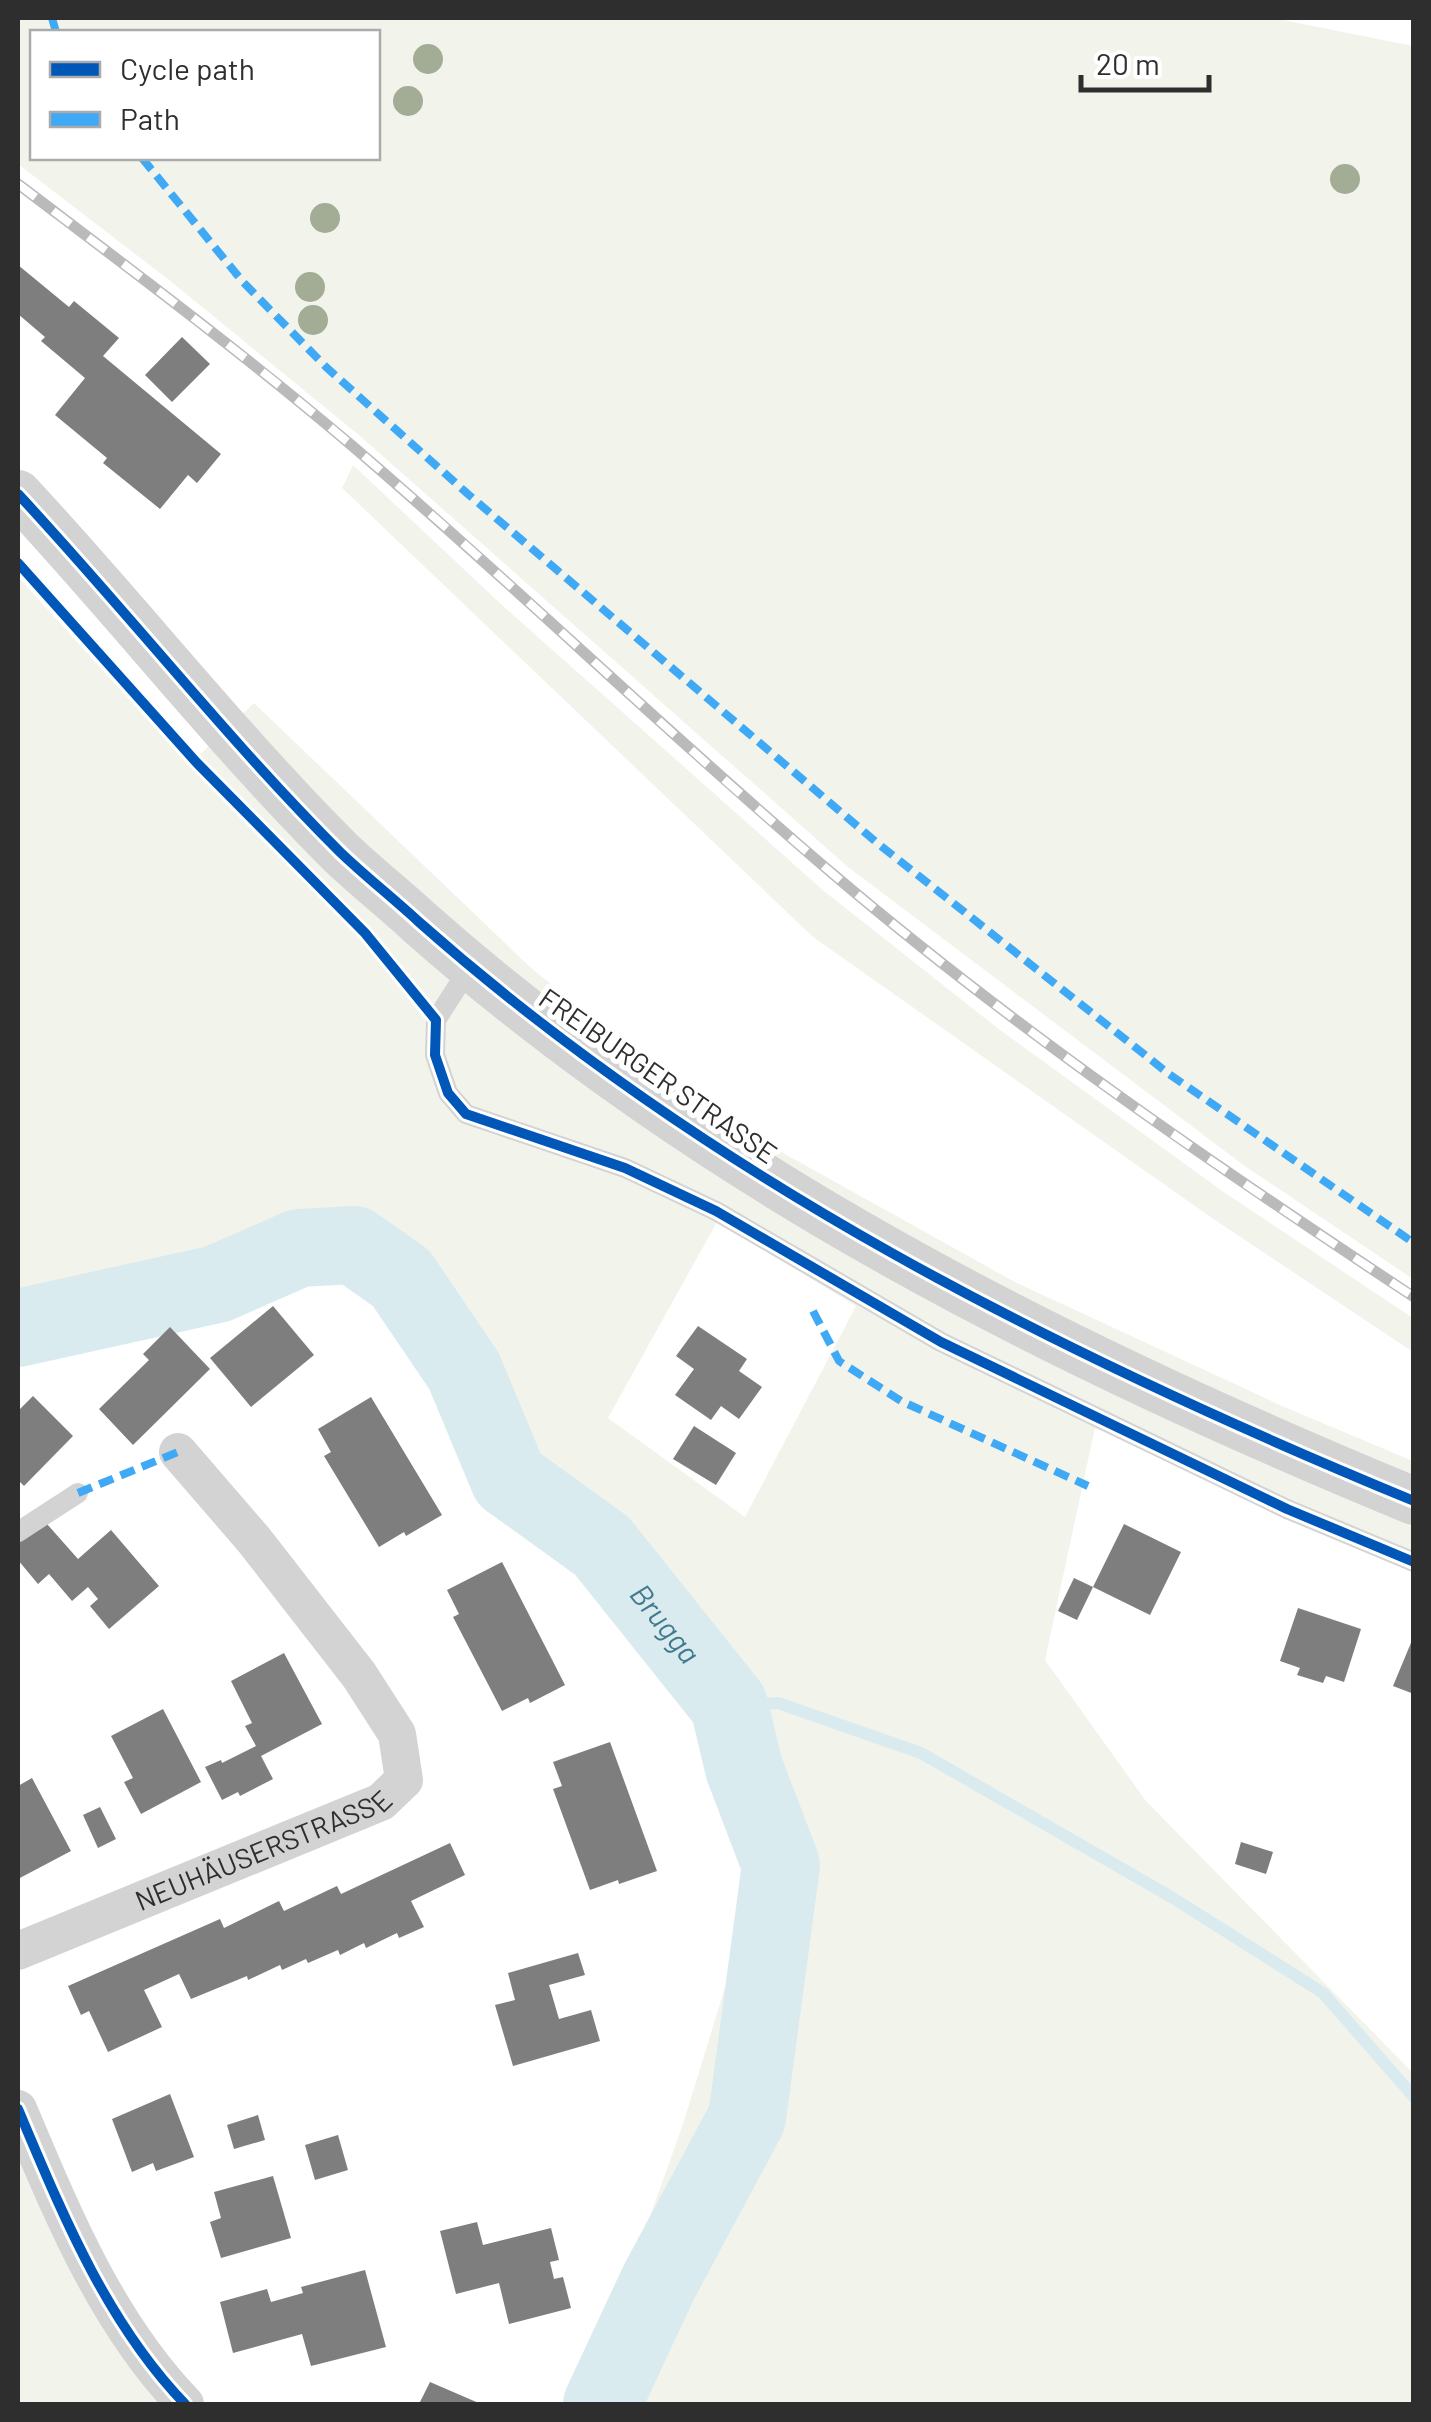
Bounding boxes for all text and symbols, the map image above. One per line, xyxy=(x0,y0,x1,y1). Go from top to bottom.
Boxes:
legend xyxy=(30,30,380,160)
scale bar xyxy=(1081,30,1208,92)
text: 20 m xyxy=(1096,45,1160,81)
text: Cycle path xyxy=(120,50,255,86)
text: Path xyxy=(120,100,180,136)
street label: FREIBURGER STRASSE xyxy=(533,980,784,1170)
water label: Brugga xyxy=(623,1576,709,1670)
street label: NEUHÄUSERSTRASSE xyxy=(130,1783,399,1917)

